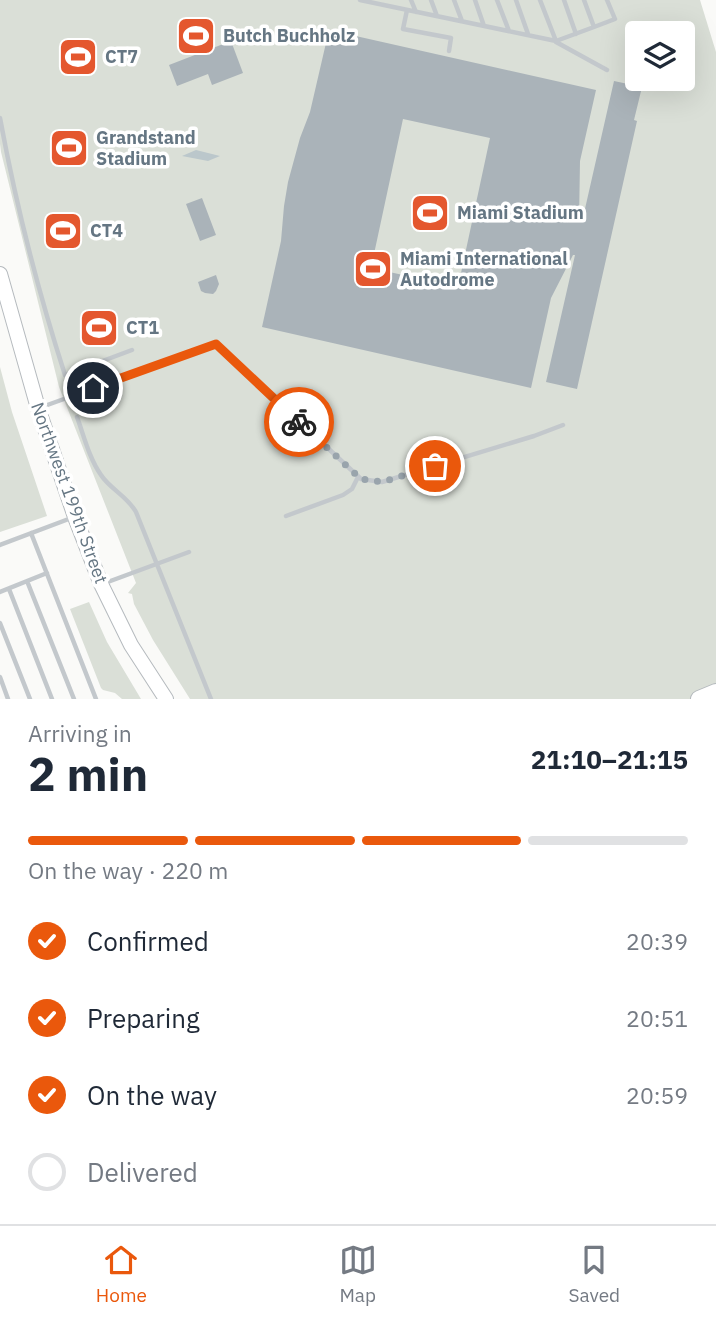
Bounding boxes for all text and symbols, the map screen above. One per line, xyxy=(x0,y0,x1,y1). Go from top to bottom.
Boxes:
sports icon: Butch Buchholz xyxy=(175,15,217,57)
map controls xyxy=(625,21,695,91)
button: layers xyxy=(625,21,695,91)
place label: Butch Buchholz xyxy=(223,24,355,47)
sports icon: CT7 xyxy=(57,36,99,78)
place label: CT7 xyxy=(105,45,138,68)
place label: Grandstand Stadium xyxy=(96,126,196,170)
sports icon: Grandstand Stadium xyxy=(48,127,90,169)
sports icon: Miami Stadium xyxy=(409,192,451,234)
place label: Miami Stadium xyxy=(457,201,584,224)
sports icon: CT4 xyxy=(42,210,84,252)
place label: CT4 xyxy=(90,219,123,242)
place label: Miami International Autodrome xyxy=(400,247,568,291)
sports icon: Miami International Autodrome xyxy=(352,248,394,290)
sports icon: CT1 xyxy=(78,307,120,349)
place label: CT1 xyxy=(126,316,159,339)
pin xyxy=(63,358,123,418)
icon: home xyxy=(74,369,112,407)
courier xyxy=(264,387,334,457)
street label: Northwest 199th Street xyxy=(26,399,113,587)
icon: bike xyxy=(280,403,318,441)
pin xyxy=(405,436,465,496)
icon: bag xyxy=(416,447,454,485)
text: Arriving in xyxy=(28,718,132,748)
text: 21:10–21:15 xyxy=(531,742,688,776)
text: 2 min xyxy=(28,744,148,804)
text: On the way · 220 m xyxy=(28,855,228,885)
icon: check xyxy=(28,922,66,960)
text: Confirmed xyxy=(87,924,209,958)
text: 20:39 xyxy=(626,926,688,956)
icon: check xyxy=(28,999,66,1037)
text: Preparing xyxy=(87,1001,200,1035)
text: 20:51 xyxy=(626,1003,688,1033)
icon: check xyxy=(28,1076,66,1114)
text: On the way xyxy=(87,1078,217,1112)
text: 20:59 xyxy=(626,1080,688,1110)
text: Delivered xyxy=(87,1155,198,1189)
tab: Home xyxy=(96,1241,147,1307)
tab: Map xyxy=(339,1241,377,1307)
tab: Saved xyxy=(568,1241,620,1307)

